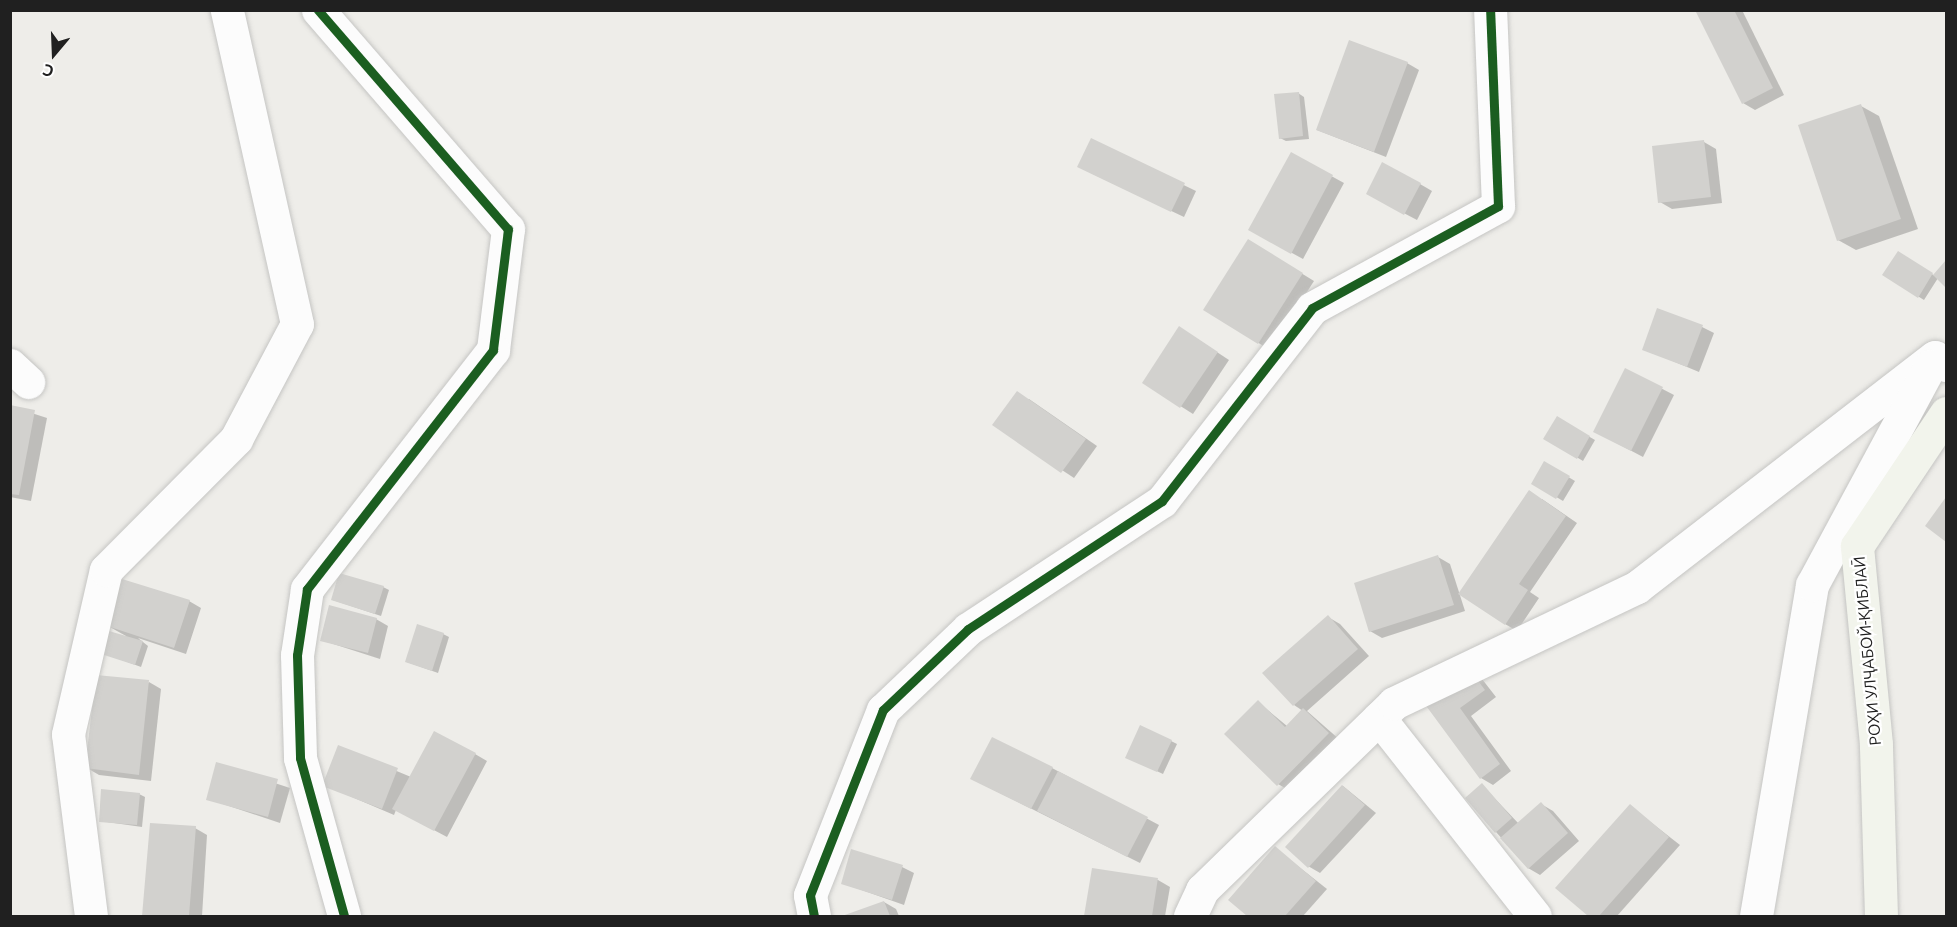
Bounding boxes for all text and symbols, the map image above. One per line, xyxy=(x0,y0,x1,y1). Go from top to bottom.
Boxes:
north arrow xyxy=(24,24,84,84)
text: С xyxy=(40,61,56,81)
street label: РОҲИ УЛҶАБОЙ-ҚИБЛАӢ xyxy=(1849,556,1885,746)

